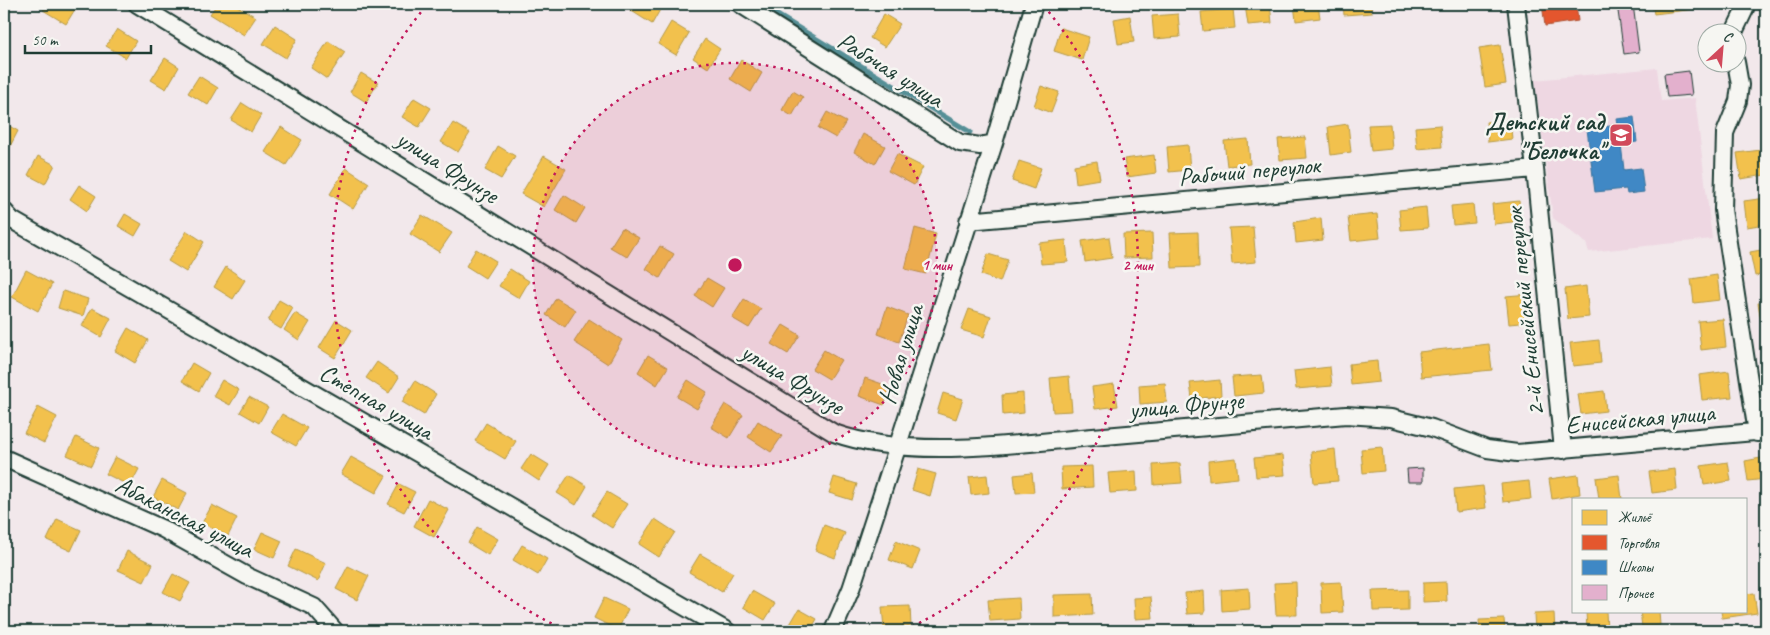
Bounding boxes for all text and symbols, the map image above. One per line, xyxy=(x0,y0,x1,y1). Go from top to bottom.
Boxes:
scale bar xyxy=(25,22,151,54)
north arrow xyxy=(1698,22,1748,72)
street label: Рабочая улица xyxy=(831,25,951,116)
text: С xyxy=(1721,28,1736,47)
text: 50 m xyxy=(32,31,59,50)
place label: Детский сад "Белочка" xyxy=(1485,106,1609,167)
street label: улица Фрунзе xyxy=(389,122,506,212)
school or university icon: Детский сад "Белочка" xyxy=(1608,122,1634,148)
street label: Рабочий переулок xyxy=(1177,149,1324,193)
street label: 2-й Енисейский переулок xyxy=(1498,203,1552,418)
centre of rings xyxy=(726,256,744,274)
text: 1 мин xyxy=(922,256,954,275)
text: 2 мин xyxy=(1123,256,1155,275)
street label: Новая улица xyxy=(871,298,932,408)
street label: улица Фрунзе xyxy=(733,335,851,423)
street label: Степная улица xyxy=(314,356,442,449)
street label: улица Фрунзе xyxy=(1126,384,1246,426)
street label: Енисейская улица xyxy=(1564,396,1718,441)
street label: Абаканская улица xyxy=(110,468,261,566)
legend xyxy=(1572,498,1748,612)
text: Жильё xyxy=(1618,508,1653,527)
text: Торговля xyxy=(1618,534,1661,553)
text: Школы xyxy=(1618,558,1654,577)
text: Прочее xyxy=(1618,584,1654,603)

